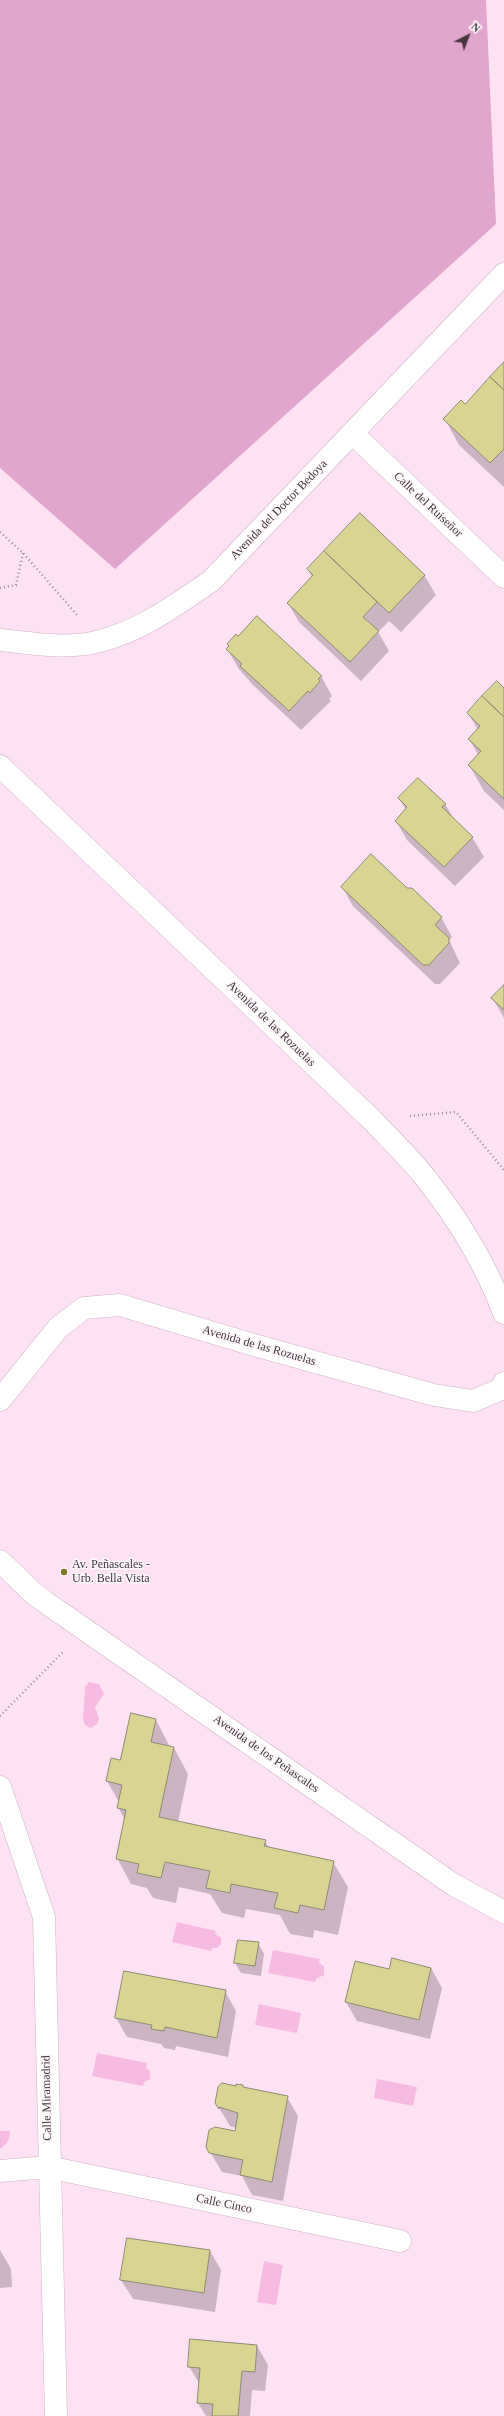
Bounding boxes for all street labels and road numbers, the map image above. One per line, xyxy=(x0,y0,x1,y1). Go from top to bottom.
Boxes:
street label: Avenida del Doctor Bedoya xyxy=(227,457,331,563)
street label: Calle del Ruiseñor xyxy=(390,469,466,541)
street label: Avenida de las Rozuelas xyxy=(224,978,318,1070)
street label: Avenida de las Rozuelas xyxy=(201,1323,317,1369)
street label: Avenida de los Peñascales xyxy=(210,1712,322,1796)
street label: Calle Miramadrid xyxy=(39,2055,55,2141)
street label: Calle Cinco xyxy=(195,2191,253,2217)

